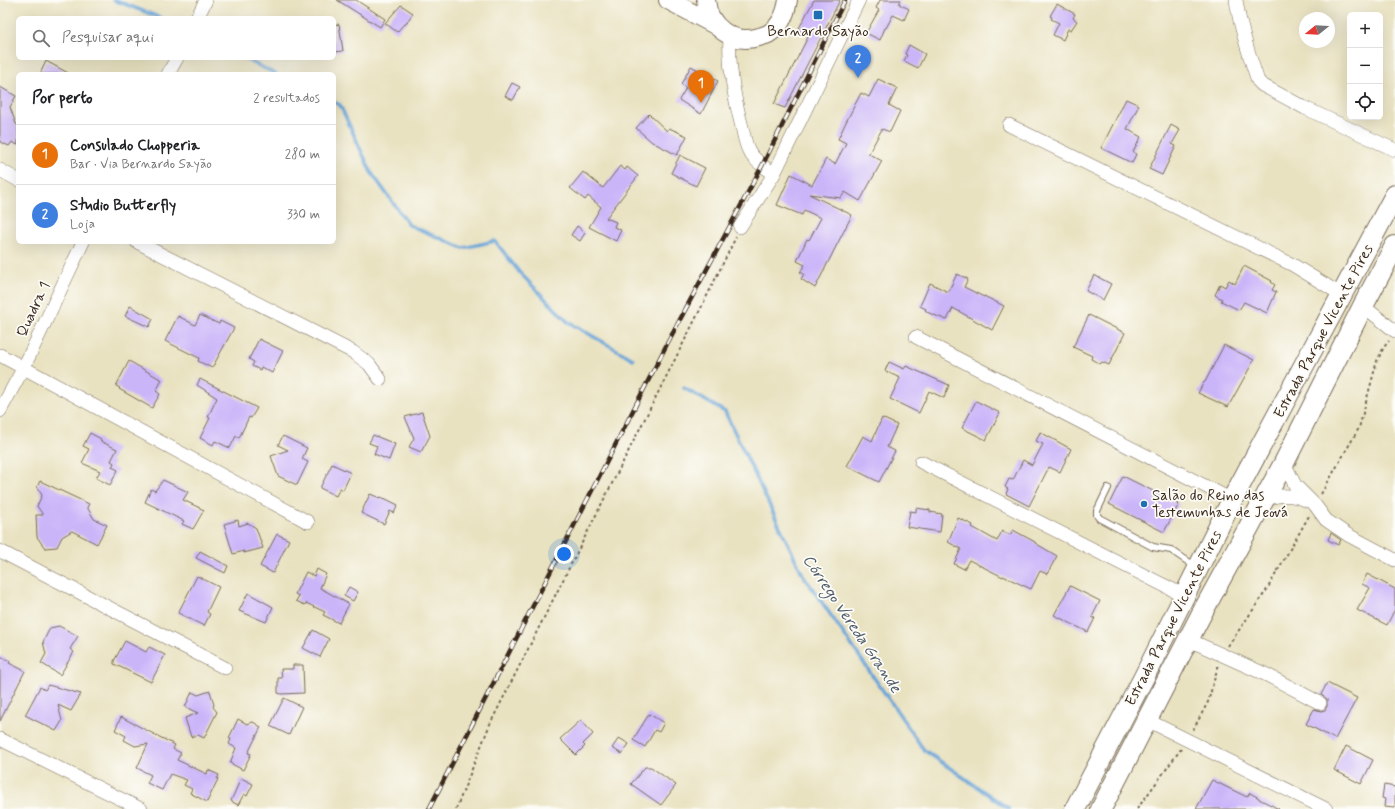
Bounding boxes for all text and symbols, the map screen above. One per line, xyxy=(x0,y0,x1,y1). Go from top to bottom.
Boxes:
marker: Bernardo Sayão xyxy=(812,9,824,21)
north arrow xyxy=(1299,12,1335,48)
map controls xyxy=(1347,12,1383,120)
button: + xyxy=(1347,12,1383,48)
search box xyxy=(16,16,336,60)
place label: Bernardo Sayão xyxy=(767,22,869,42)
icon: search xyxy=(30,27,52,49)
text: Pesquisar aqui xyxy=(62,28,154,48)
pin: 2 xyxy=(845,45,871,78)
button: − xyxy=(1347,48,1383,84)
pin: 1 xyxy=(688,70,714,103)
button: locate xyxy=(1347,84,1383,120)
text: Por perto xyxy=(32,87,93,109)
text: 2 resultados xyxy=(253,90,320,107)
text: Consulado Chopperia xyxy=(70,136,200,156)
text: 1 xyxy=(42,146,48,163)
text: 280 m xyxy=(285,146,320,163)
text: Bar · Via Bernardo Sayão xyxy=(70,156,212,173)
text: Studio Butterfly xyxy=(70,196,176,216)
text: 2 xyxy=(42,206,48,223)
text: 330 m xyxy=(287,206,320,223)
text: Loja xyxy=(70,216,95,233)
street label: Estrada Parque Vicente Pires xyxy=(1269,241,1378,422)
street label: Quadra 1 xyxy=(12,278,55,340)
place label: Salão do Reino das Testemunhas de Jeová xyxy=(1152,486,1288,523)
marker: Salão do Reino das Testemunhas de Jeová xyxy=(1139,499,1149,509)
street label: Estrada Parque Vicente Pires xyxy=(1121,527,1227,710)
your location xyxy=(554,544,574,564)
water label: Córrego Vereda Grande xyxy=(796,551,906,699)

